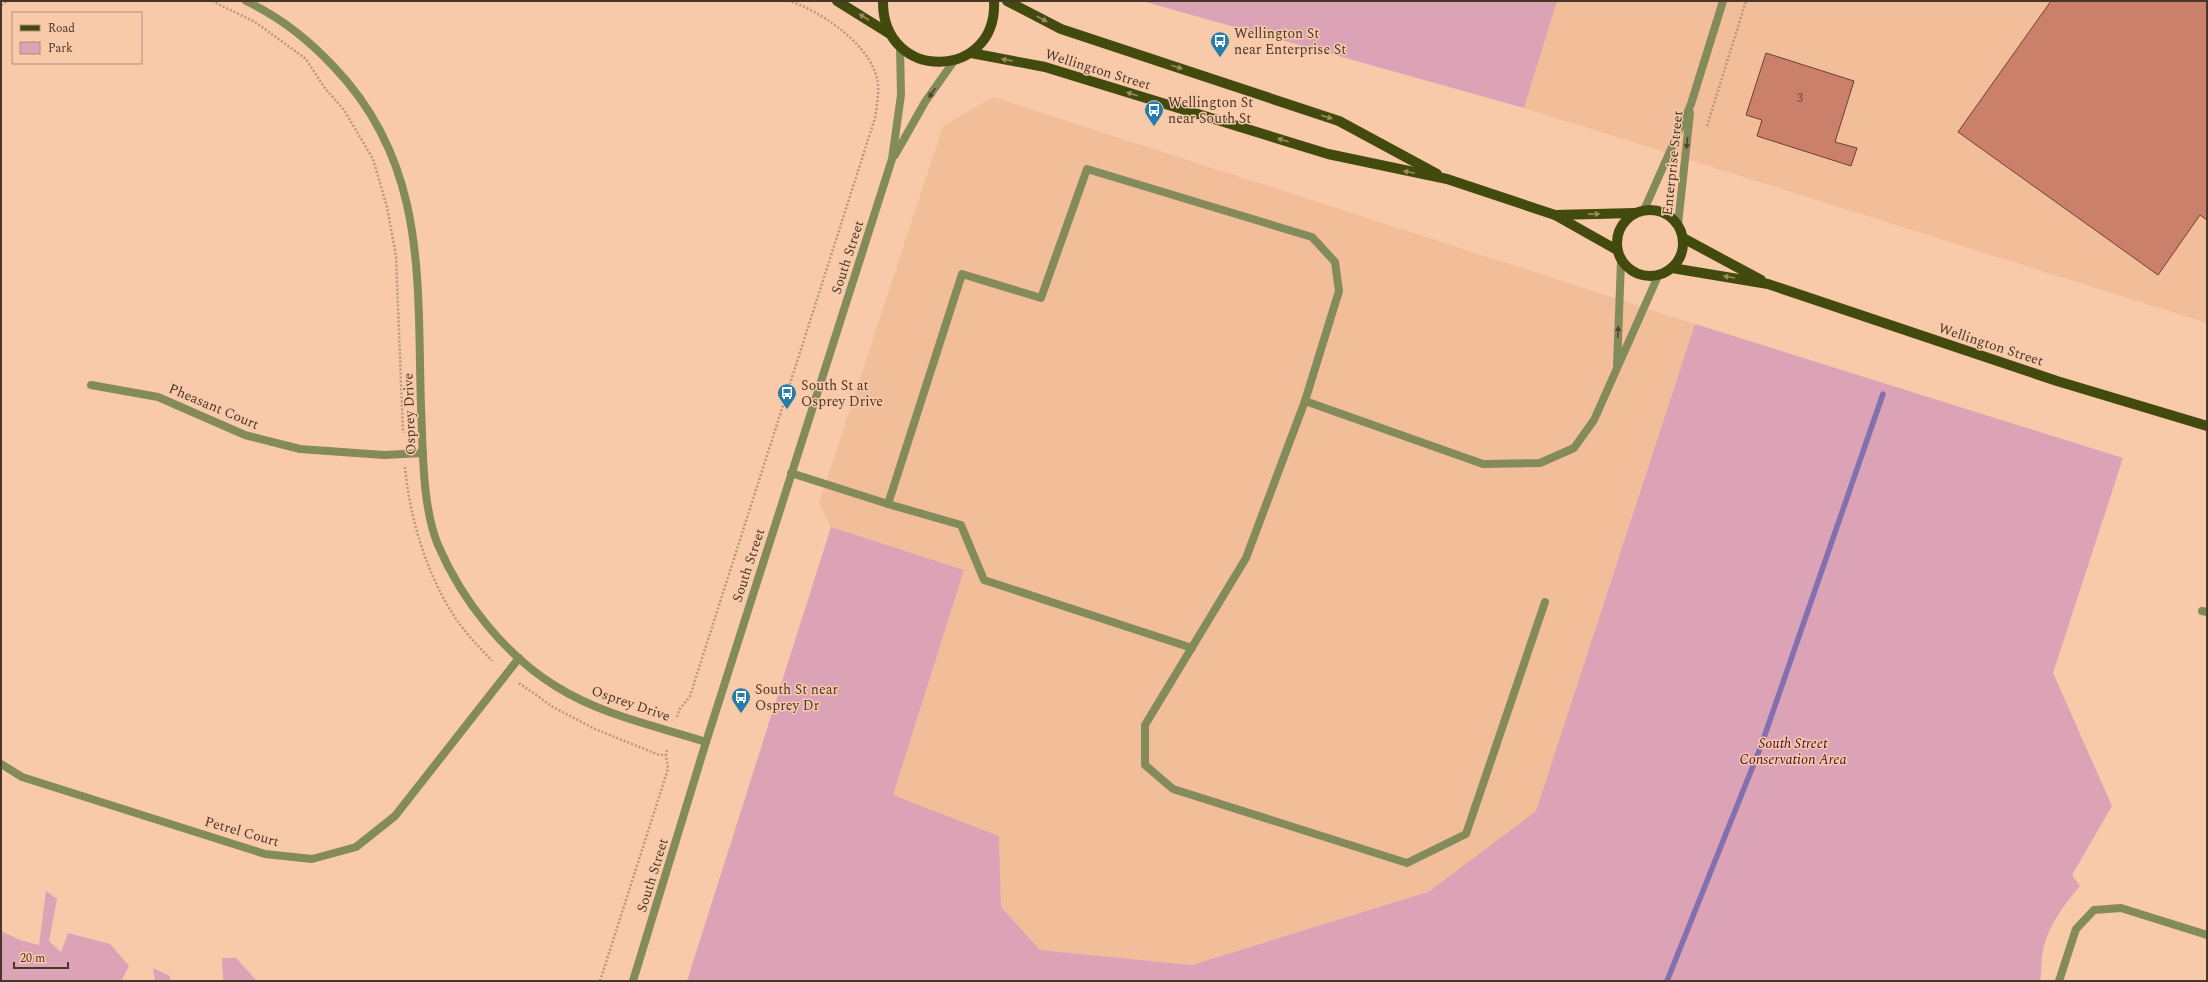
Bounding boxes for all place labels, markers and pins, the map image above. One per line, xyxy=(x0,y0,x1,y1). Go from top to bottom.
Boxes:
place label: Wellington St near Enterprise St xyxy=(1234,23,1346,60)
bus stop icon: Wellington St near Enterprise St xyxy=(1209,30,1231,58)
place label: Wellington St near South St xyxy=(1168,92,1253,129)
bus stop icon: Wellington St near South St xyxy=(1143,99,1165,127)
place label: South St at Osprey Drive xyxy=(801,375,883,412)
bus stop icon: South St at Osprey Drive xyxy=(776,382,798,410)
place label: South St near Osprey Dr xyxy=(755,679,839,716)
bus stop icon: South St near Osprey Dr xyxy=(730,686,752,714)

